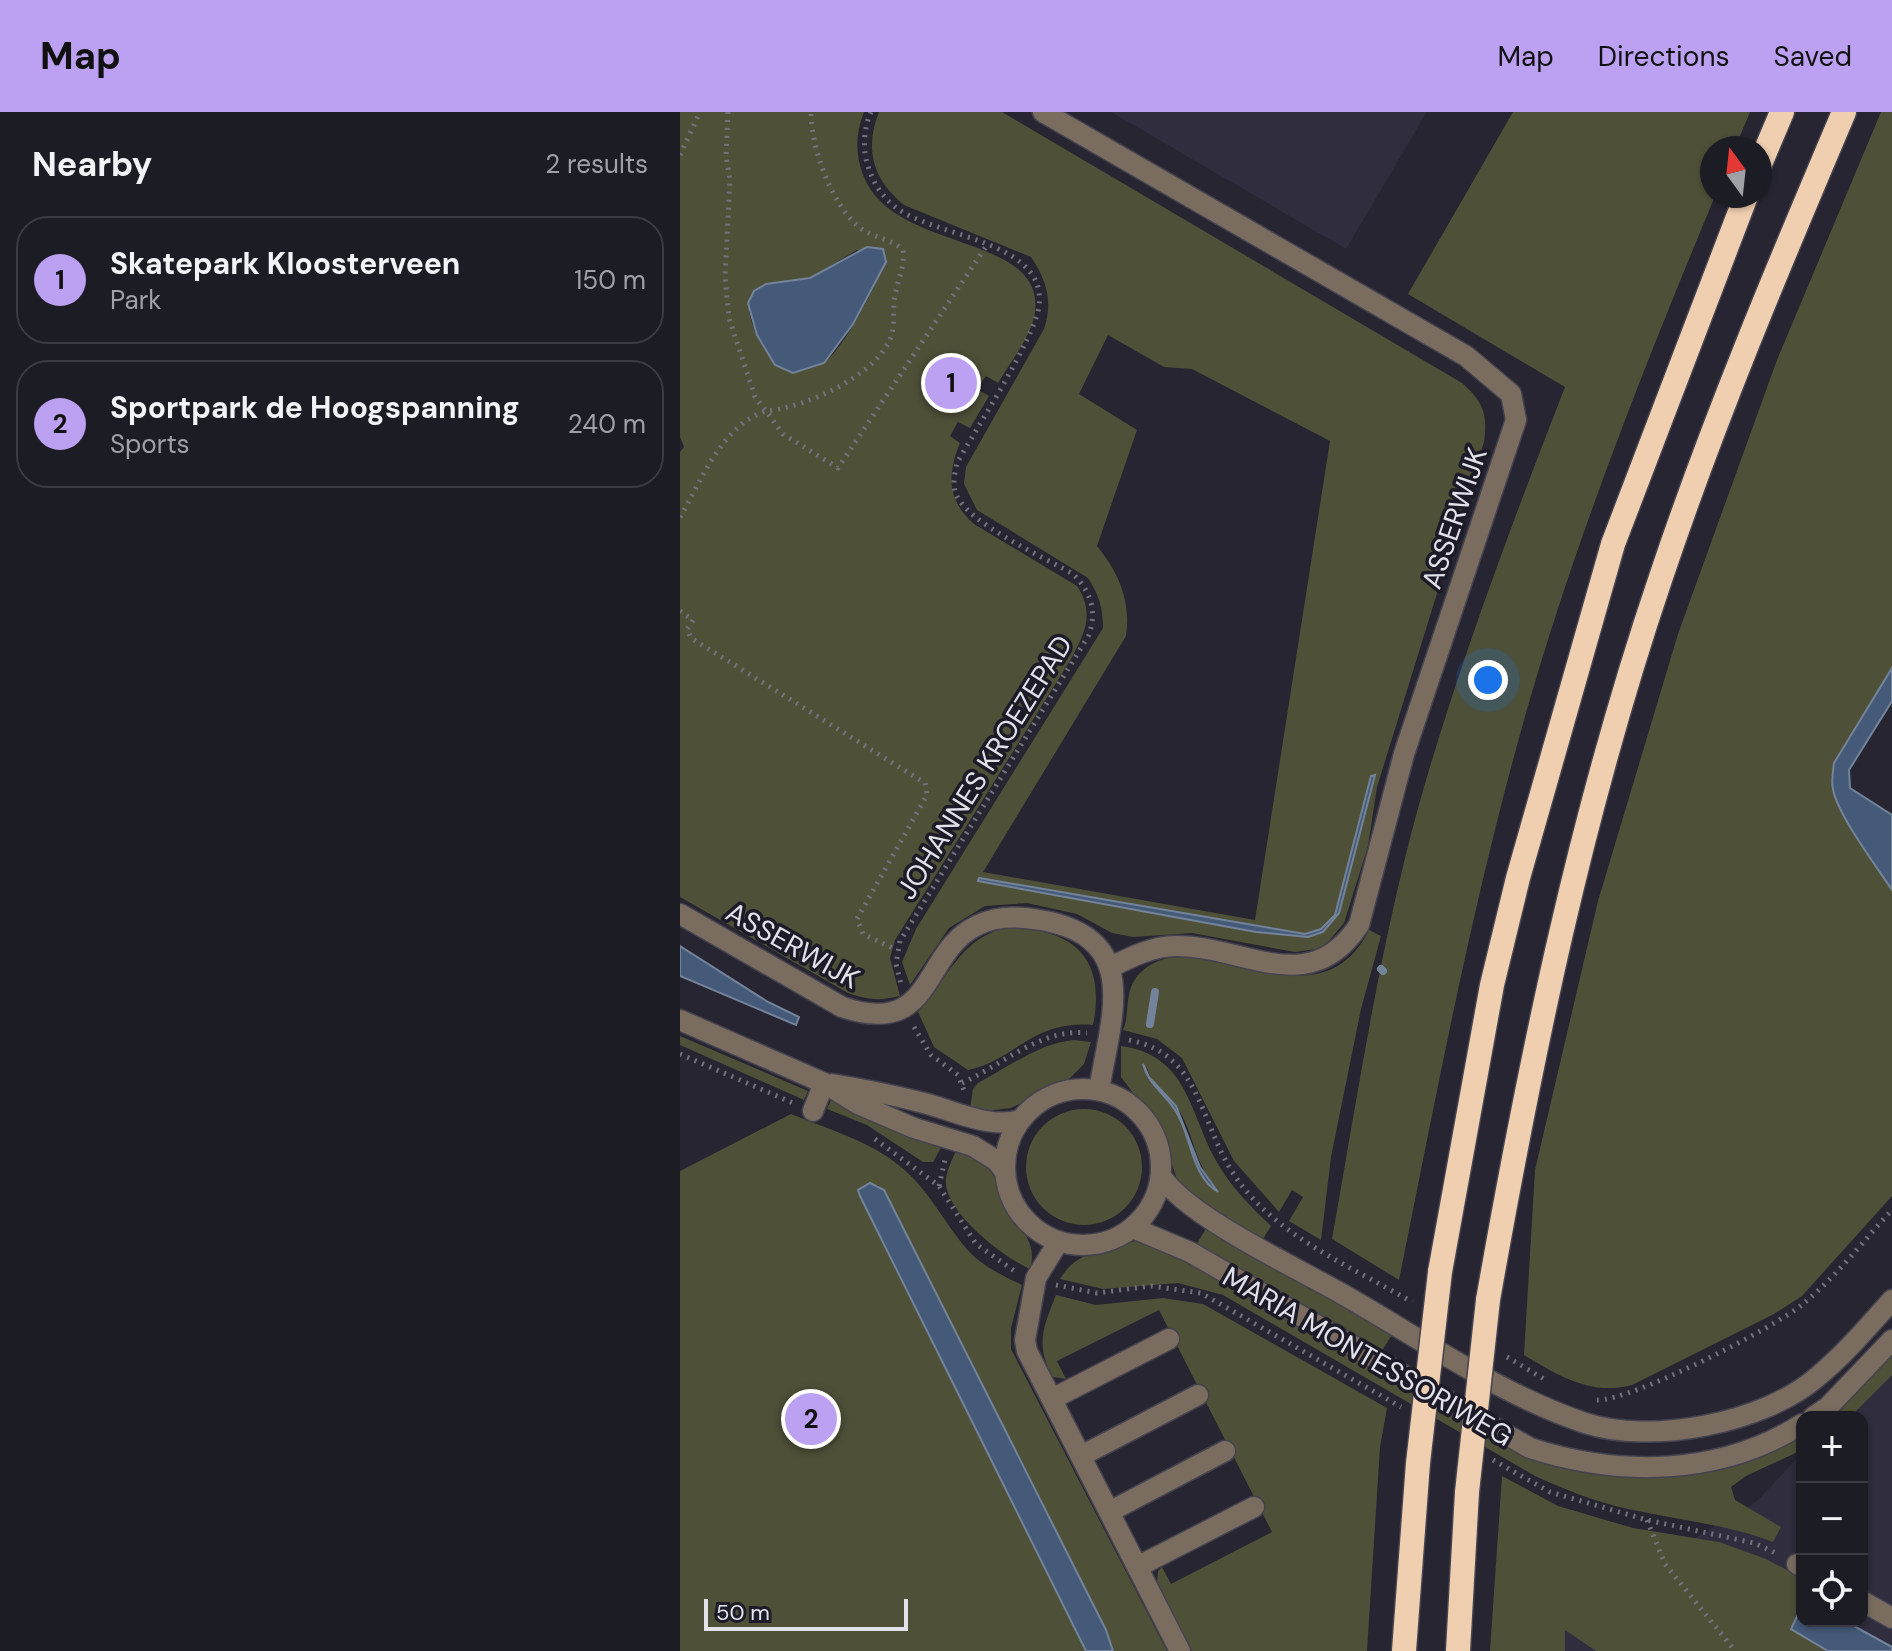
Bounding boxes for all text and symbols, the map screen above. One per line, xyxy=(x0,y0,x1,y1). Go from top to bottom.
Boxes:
text: Map xyxy=(40,31,121,81)
text: Map xyxy=(1497,38,1554,75)
text: Directions xyxy=(1598,38,1730,75)
text: Saved xyxy=(1774,38,1852,75)
north arrow xyxy=(1700,136,1772,208)
text: Nearby xyxy=(32,142,152,187)
text: 2 results xyxy=(545,147,648,181)
text: Skatepark Kloosterveen xyxy=(110,244,460,283)
text: 1 xyxy=(55,263,65,297)
text: 150 m xyxy=(574,263,646,297)
text: Park xyxy=(110,283,161,317)
pin: 1 xyxy=(925,353,977,413)
text: Sportpark de Hoogspanning xyxy=(110,388,520,427)
text: 2 xyxy=(52,407,68,441)
text: 240 m xyxy=(568,407,646,441)
text: Sports xyxy=(110,427,190,461)
street label: ASSERWIJK xyxy=(1413,443,1496,594)
street label: JOHANNES KROEZEPAD xyxy=(888,628,1081,906)
your location xyxy=(1468,660,1508,700)
street label: ASSERWIJK xyxy=(719,894,866,997)
street label: MARIA MONTESSORIWEG xyxy=(1216,1258,1519,1455)
pin: 2 xyxy=(785,1389,837,1449)
map controls xyxy=(1796,1411,1868,1627)
button: + xyxy=(1796,1411,1868,1483)
button: − xyxy=(1796,1483,1868,1555)
button: locate xyxy=(1796,1555,1868,1627)
scale bar xyxy=(704,1595,908,1631)
text: 50 m xyxy=(716,1598,770,1627)

